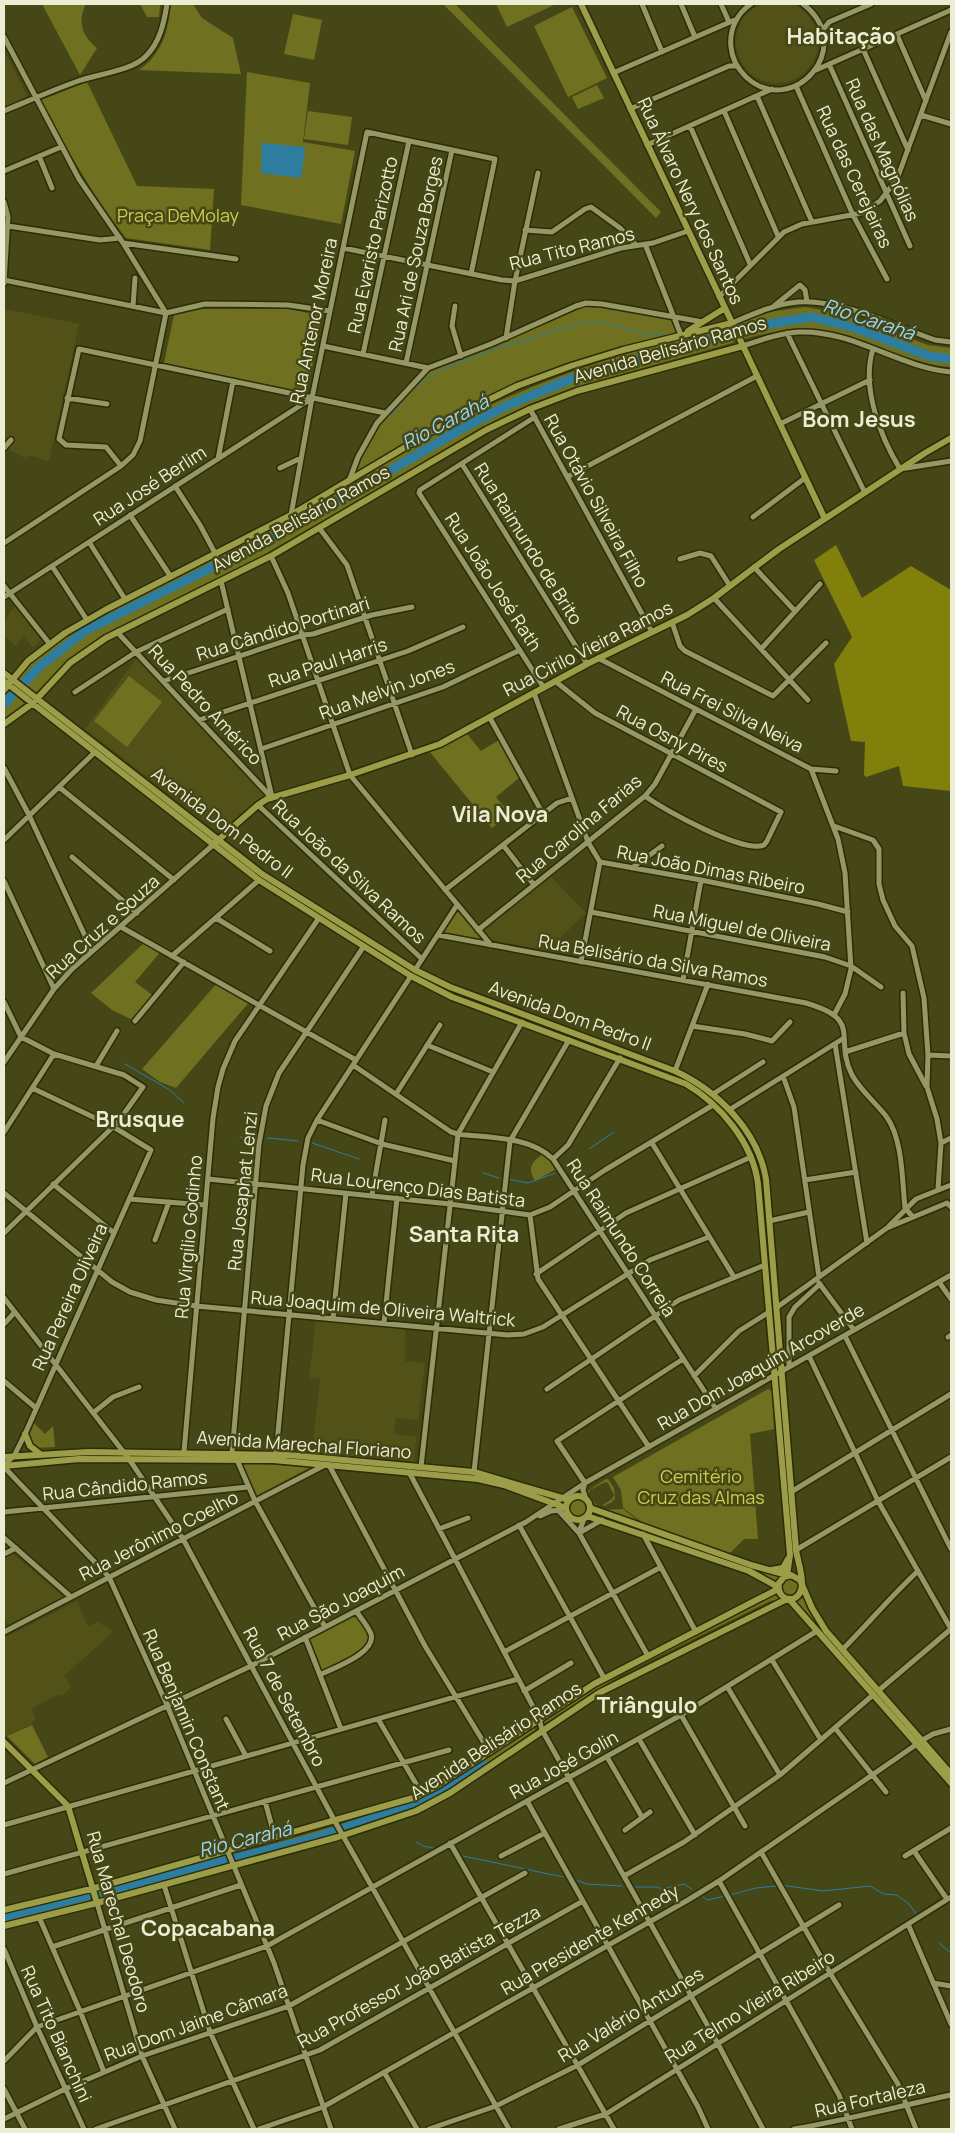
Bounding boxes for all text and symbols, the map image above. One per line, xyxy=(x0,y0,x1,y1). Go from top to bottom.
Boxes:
district label: Habitação xyxy=(786,21,896,51)
street label: Rua das Magnólias xyxy=(841,74,925,225)
street label: Rua Álvaro Nery dos Santos xyxy=(632,93,749,308)
street label: Rua das Cerejeiras xyxy=(811,102,898,252)
street label: Rua Evaristo Parizotto xyxy=(342,154,403,335)
street label: Rua Ari de Souza Borges xyxy=(383,154,448,354)
park label: Praça DeMolay xyxy=(117,203,240,227)
street label: Rua Tito Ramos xyxy=(507,221,637,275)
street label: Rua Antenor Moreira xyxy=(284,236,342,406)
water label: Rio Carahá xyxy=(820,292,919,346)
street label: Avenida Belisário Ramos xyxy=(570,310,769,388)
water label: Rio Carahá xyxy=(397,388,494,456)
district label: Bom Jesus xyxy=(802,404,916,434)
street label: Rua Otávio Silveira Filho xyxy=(539,410,655,591)
street label: Rua José Berlim xyxy=(88,440,210,531)
street label: Rua Raimundo de Brito xyxy=(469,458,588,629)
street label: Avenida Belisário Ramos xyxy=(207,459,394,577)
street label: Rua João José Rath xyxy=(440,508,548,655)
street label: Rua Cândido Portinari xyxy=(193,590,372,666)
street label: Rua Cirilo Vieira Ramos xyxy=(499,595,677,701)
street label: Rua Paul Harris xyxy=(265,632,390,693)
street label: Rua Pedro Américo xyxy=(144,639,268,770)
street label: Rua Melvin Jones xyxy=(315,653,458,725)
street label: Rua Frei Silva Neiva xyxy=(657,665,808,757)
street label: Rua Osny Pires xyxy=(613,699,732,778)
street label: Avenida Dom Pedro II xyxy=(147,761,298,883)
street label: Rua Carolina Farias xyxy=(511,769,646,888)
street label: Rua João da Silva Ramos xyxy=(268,794,432,949)
district label: Vila Nova xyxy=(452,799,548,829)
street label: Rua João Dimas Ribeiro xyxy=(615,839,807,899)
street label: Rua Cruz e Souza xyxy=(41,869,164,983)
street label: Rua Miguel de Oliveira xyxy=(651,898,833,956)
street label: Rua Belisário da Silva Ramos xyxy=(537,928,770,992)
street label: Avenida Dom Pedro II xyxy=(486,974,655,1056)
district label: Brusque xyxy=(96,1104,184,1134)
street label: Rua Josaphat Lenzi xyxy=(222,1110,262,1272)
street label: Rua Virgílio Godinho xyxy=(169,1154,207,1320)
street label: Rua Raimundo Correia xyxy=(562,1154,682,1321)
street label: Rua Lourenço Dias Batista xyxy=(310,1162,527,1212)
street label: Rua Pereira Oliveira xyxy=(26,1219,112,1374)
district label: Santa Rita xyxy=(409,1219,519,1249)
street label: Rua Joaquim de Oliveira Waltrick xyxy=(250,1284,517,1332)
street label: Rua Dom Joaquim Arcoverde xyxy=(653,1297,868,1435)
street label: Avenida Marechal Floriano xyxy=(196,1425,412,1463)
street label: Rua Cândido Ramos xyxy=(41,1464,208,1506)
park label: Cemitério Cruz das Almas xyxy=(637,1464,765,1509)
street label: Rua Jerônimo Coelho xyxy=(75,1485,242,1586)
street label: Rua São Joaquim xyxy=(273,1558,408,1646)
street label: Rua 7 de Setembro xyxy=(238,1623,332,1770)
street label: Rua Benjamin Constant xyxy=(138,1625,236,1814)
street label: Avenida Belisário Ramos xyxy=(405,1676,586,1805)
district label: Triângulo xyxy=(597,1690,697,1720)
street label: Rua José Golin xyxy=(505,1724,622,1804)
water label: Rio Carahá xyxy=(196,1815,295,1863)
street label: Rua Marechal Deodoro xyxy=(82,1828,156,2015)
street label: Rua Presidente Kennedy xyxy=(496,1878,683,2000)
street label: Rua Professor João Batista Tezza xyxy=(293,1899,544,2053)
district label: Copacabana xyxy=(141,1913,275,1943)
street label: Rua Telmo Vieira Ribeiro xyxy=(660,1944,839,2068)
street label: Rua Tito Bianchini xyxy=(16,1961,98,2106)
street label: Rua Valério Antunes xyxy=(553,1961,708,2067)
street label: Rua Dom Jaime Câmara xyxy=(101,1978,291,2066)
street label: Rua Fortaleza xyxy=(812,2074,927,2122)

